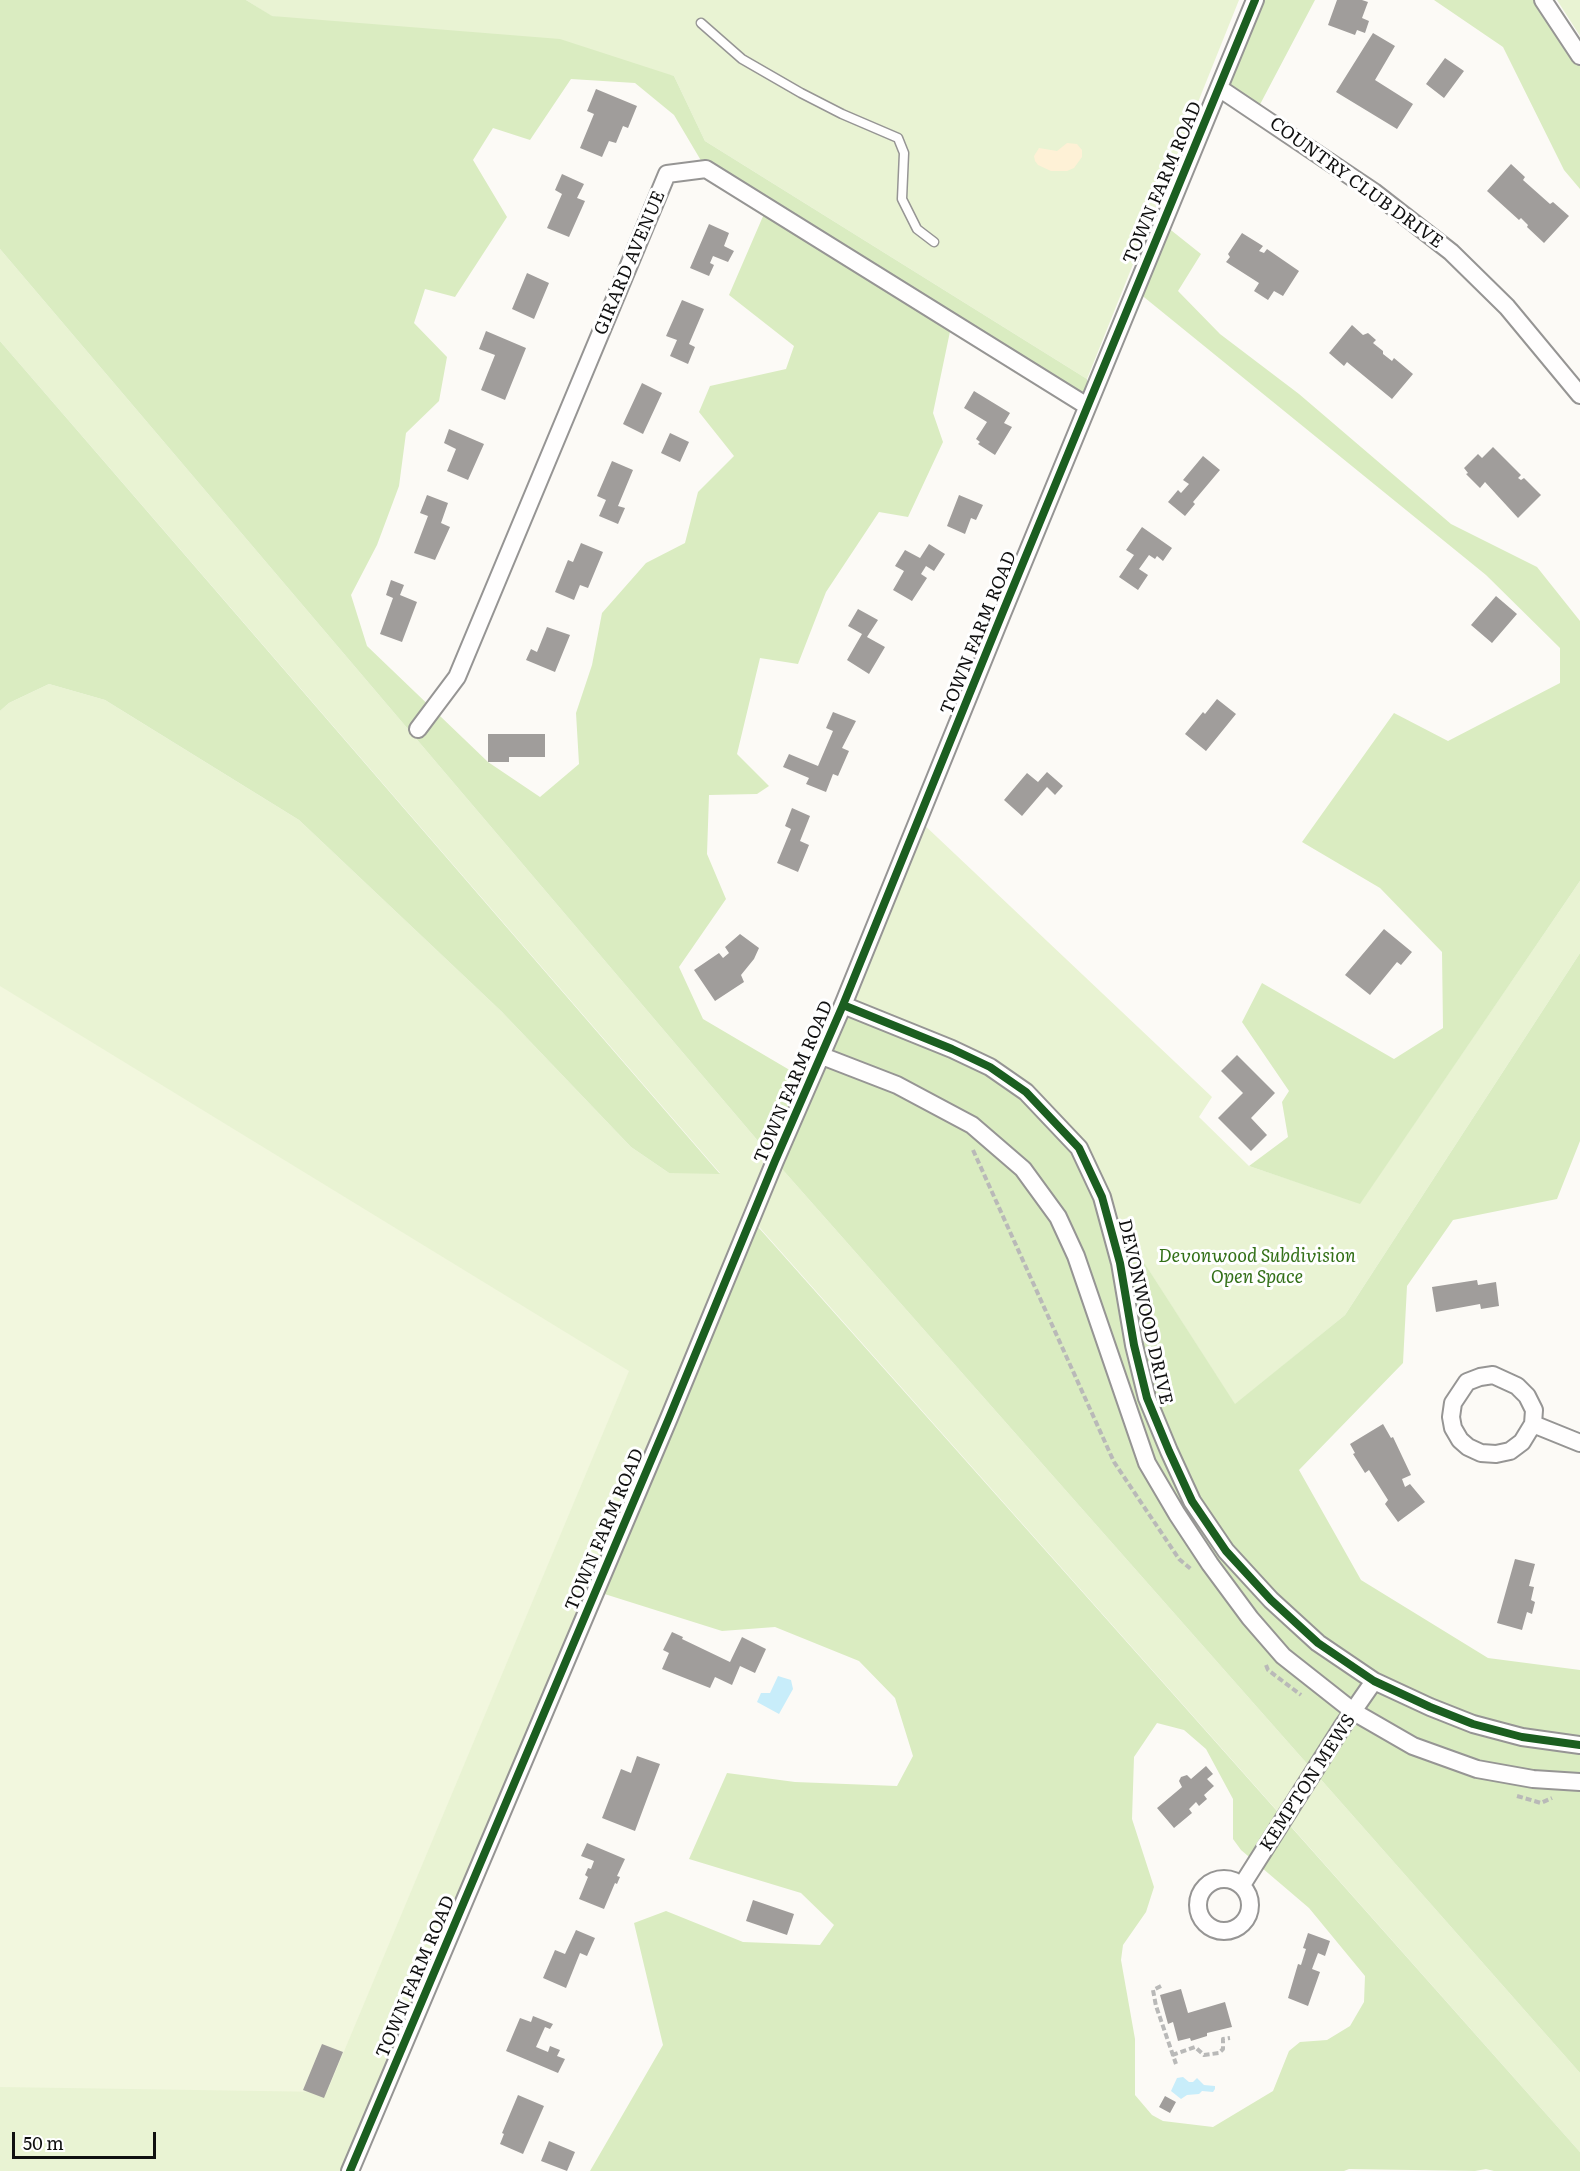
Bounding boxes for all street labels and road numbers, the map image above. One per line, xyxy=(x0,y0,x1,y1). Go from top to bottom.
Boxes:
street label: TOWN FARM ROAD xyxy=(1119,99,1207,267)
street label: COUNTRY CLUB DRIVE xyxy=(1265,113,1447,253)
street label: GIRARD AVENUE xyxy=(590,188,670,338)
street label: TOWN FARM ROAD xyxy=(936,548,1022,718)
street label: TOWN FARM ROAD xyxy=(750,998,838,1166)
street label: DEVONWOOD DRIVE xyxy=(1113,1217,1177,1407)
street label: TOWN FARM ROAD xyxy=(561,1446,649,1614)
street label: KEMPTON MEWS xyxy=(1256,1710,1360,1856)
street label: TOWN FARM ROAD xyxy=(372,1893,460,2061)

